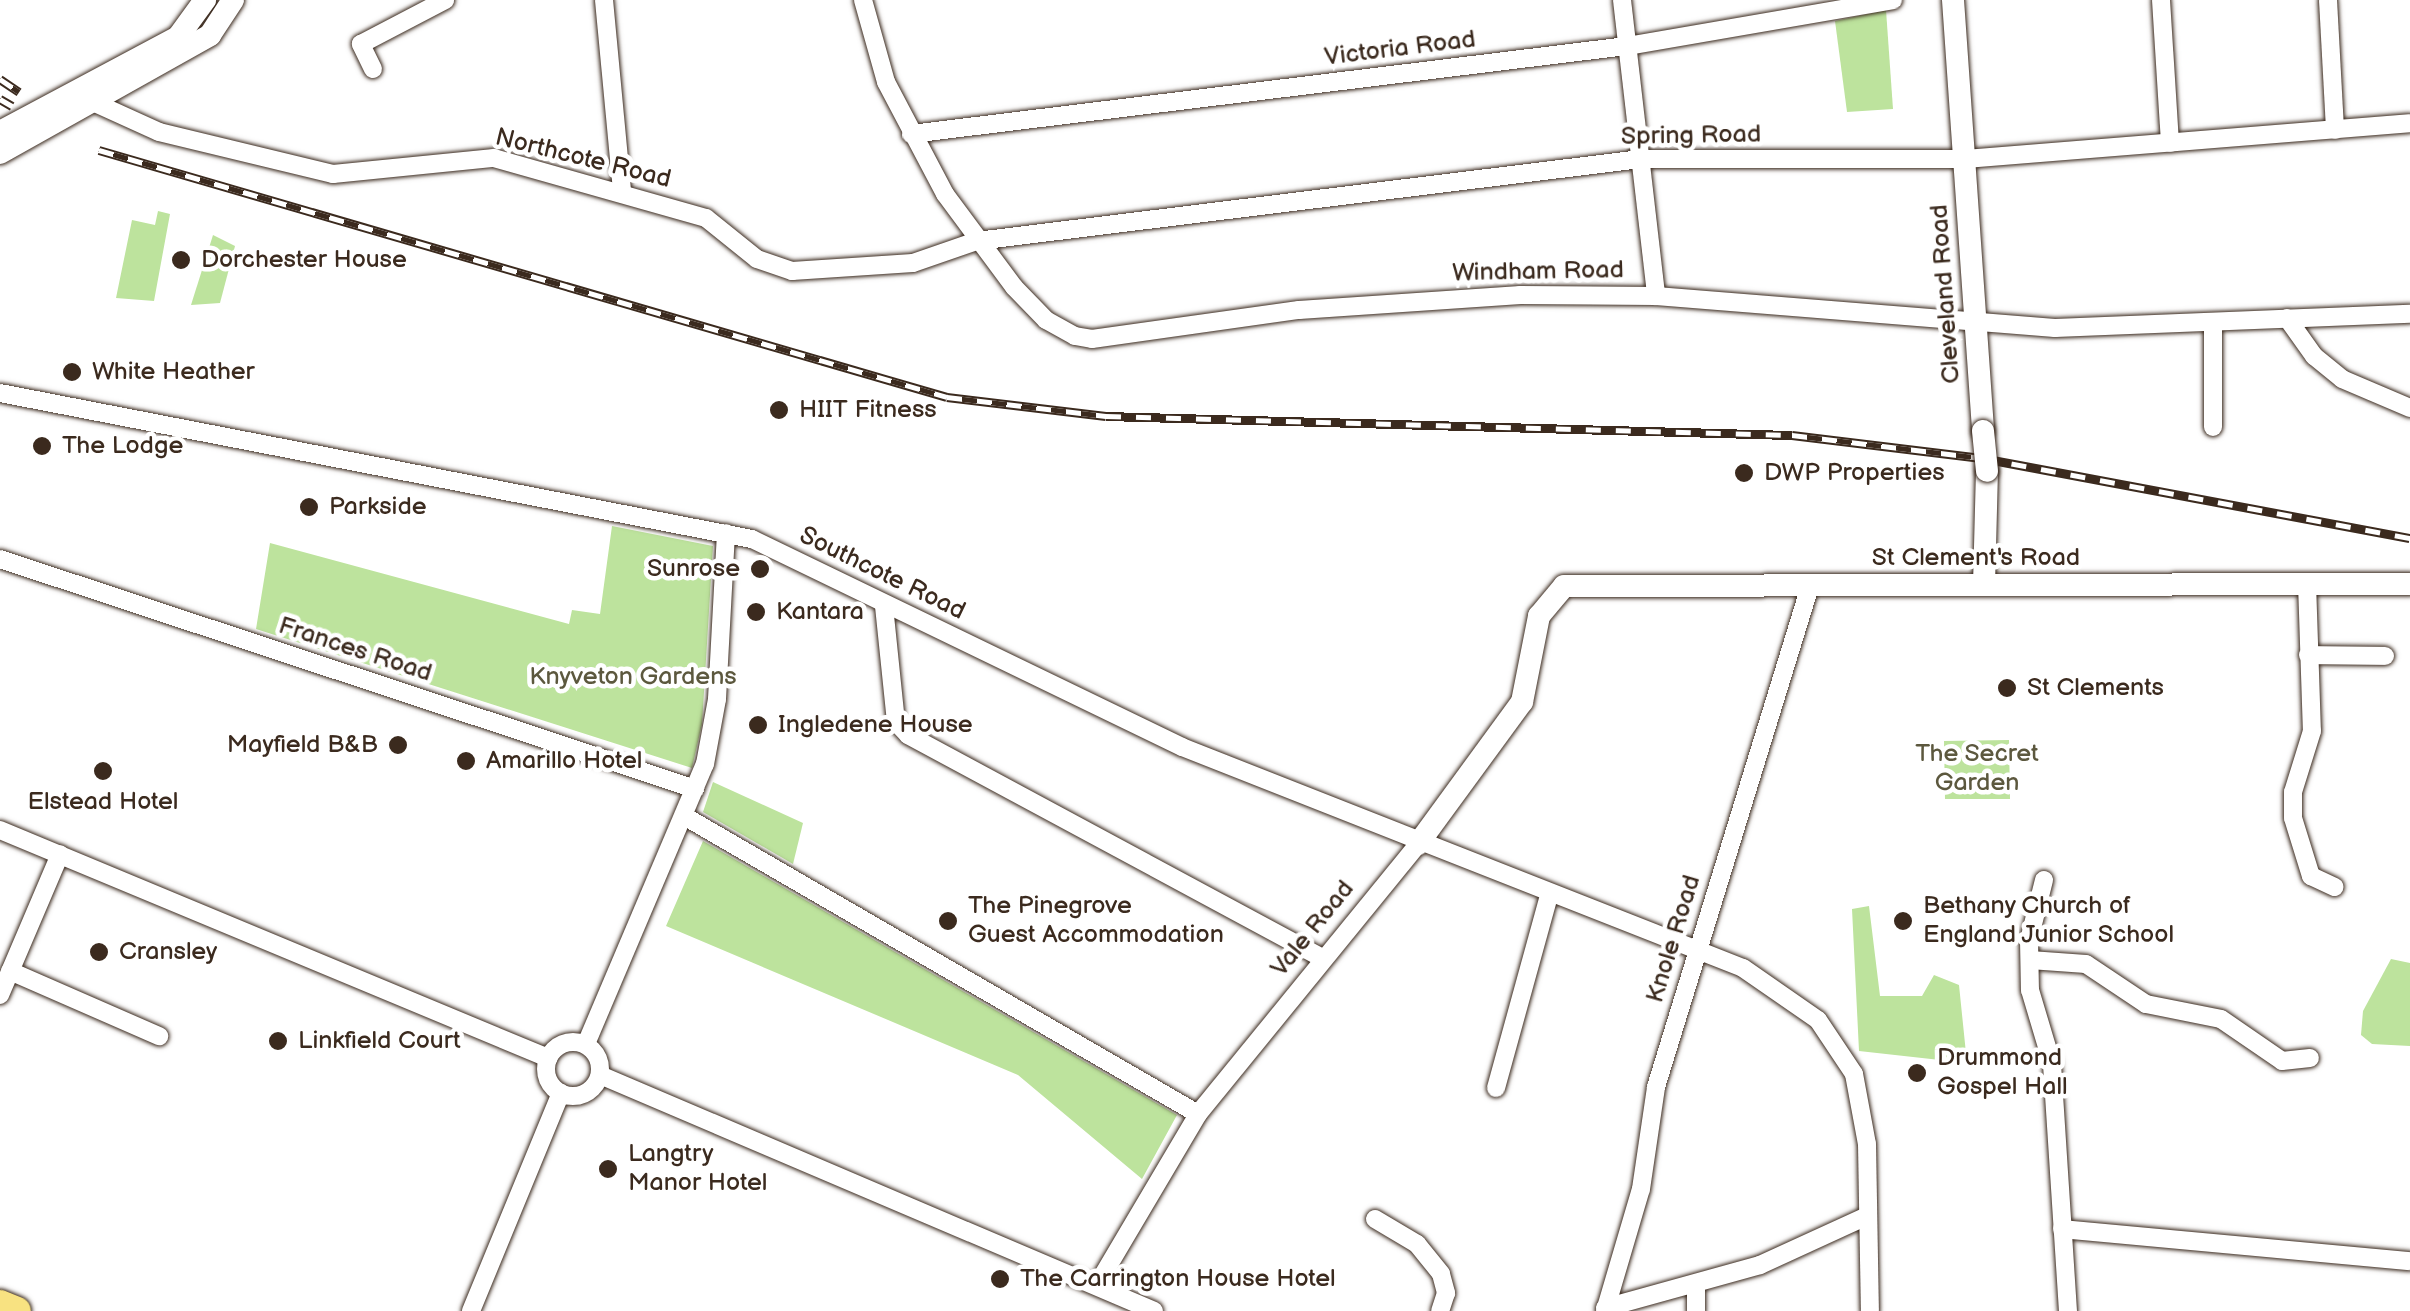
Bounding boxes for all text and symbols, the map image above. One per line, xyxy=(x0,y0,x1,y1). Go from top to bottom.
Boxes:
street label: Victoria Road xyxy=(1323,25,1477,73)
street label: Spring Road xyxy=(1621,120,1761,152)
street label: Northcote Road xyxy=(492,123,674,195)
street label: Cleveland Road xyxy=(1925,203,1967,385)
place label: Dorchester House xyxy=(201,245,407,275)
marker: Dorchester House xyxy=(170,249,192,271)
street label: Windham Road xyxy=(1452,256,1624,288)
place label: White Heather xyxy=(92,357,255,387)
marker: White Heather xyxy=(61,361,83,383)
place label: HIIT Fitness xyxy=(799,395,937,425)
marker: HIIT Fitness xyxy=(768,399,790,421)
place label: The Lodge xyxy=(62,431,183,461)
marker: The Lodge xyxy=(31,435,53,457)
place label: DWP Properties xyxy=(1764,458,1945,488)
marker: DWP Properties xyxy=(1733,462,1755,484)
place label: Parkside xyxy=(329,492,427,522)
marker: Parkside xyxy=(298,496,320,518)
street label: Southcote Road xyxy=(794,521,970,627)
street label: St Clement's Road xyxy=(1872,543,2080,573)
place label: Sunrose xyxy=(647,554,740,584)
marker: Sunrose xyxy=(749,558,771,580)
place label: Kantara xyxy=(776,597,864,627)
marker: Kantara xyxy=(745,601,767,623)
street label: Frances Road xyxy=(275,611,435,689)
park label: Knyveton Gardens xyxy=(529,662,737,692)
place label: St Clements xyxy=(2027,673,2164,703)
marker: St Clements xyxy=(1996,677,2018,699)
place label: Ingledene House xyxy=(778,710,973,740)
marker: Ingledene House xyxy=(747,714,769,736)
place label: Mayfield B&B xyxy=(227,730,378,760)
marker: Mayfield B&B xyxy=(387,734,409,756)
park label: The Secret Garden xyxy=(1915,740,2039,799)
place label: Amarillo Hotel xyxy=(486,746,642,776)
marker: Amarillo Hotel xyxy=(455,750,477,772)
marker: Elstead Hotel xyxy=(92,760,114,782)
place label: Elstead Hotel xyxy=(28,787,178,817)
street label: Knole Road xyxy=(1640,872,1708,1006)
street label: Vale Road xyxy=(1265,875,1361,983)
place label: The Pinegrove Guest Accommodation xyxy=(968,892,1224,951)
place label: Bethany Church of England Junior School xyxy=(1923,892,2176,951)
marker: The Pinegrove Guest Accommodation xyxy=(937,910,959,932)
marker: Bethany Church of England Junior School xyxy=(1892,910,1914,932)
place label: Cransley xyxy=(119,937,217,967)
marker: Cransley xyxy=(88,941,110,963)
place label: Linkfield Court xyxy=(298,1026,461,1056)
marker: Linkfield Court xyxy=(267,1030,289,1052)
place label: Drummond Gospel Hall xyxy=(1937,1044,2068,1103)
marker: Drummond Gospel Hall xyxy=(1906,1062,1928,1084)
place label: Langtry Manor Hotel xyxy=(628,1140,767,1199)
marker: Langtry Manor Hotel xyxy=(597,1158,619,1180)
place label: The Carrington House Hotel xyxy=(1020,1264,1336,1294)
marker: The Carrington House Hotel xyxy=(989,1268,1011,1290)

